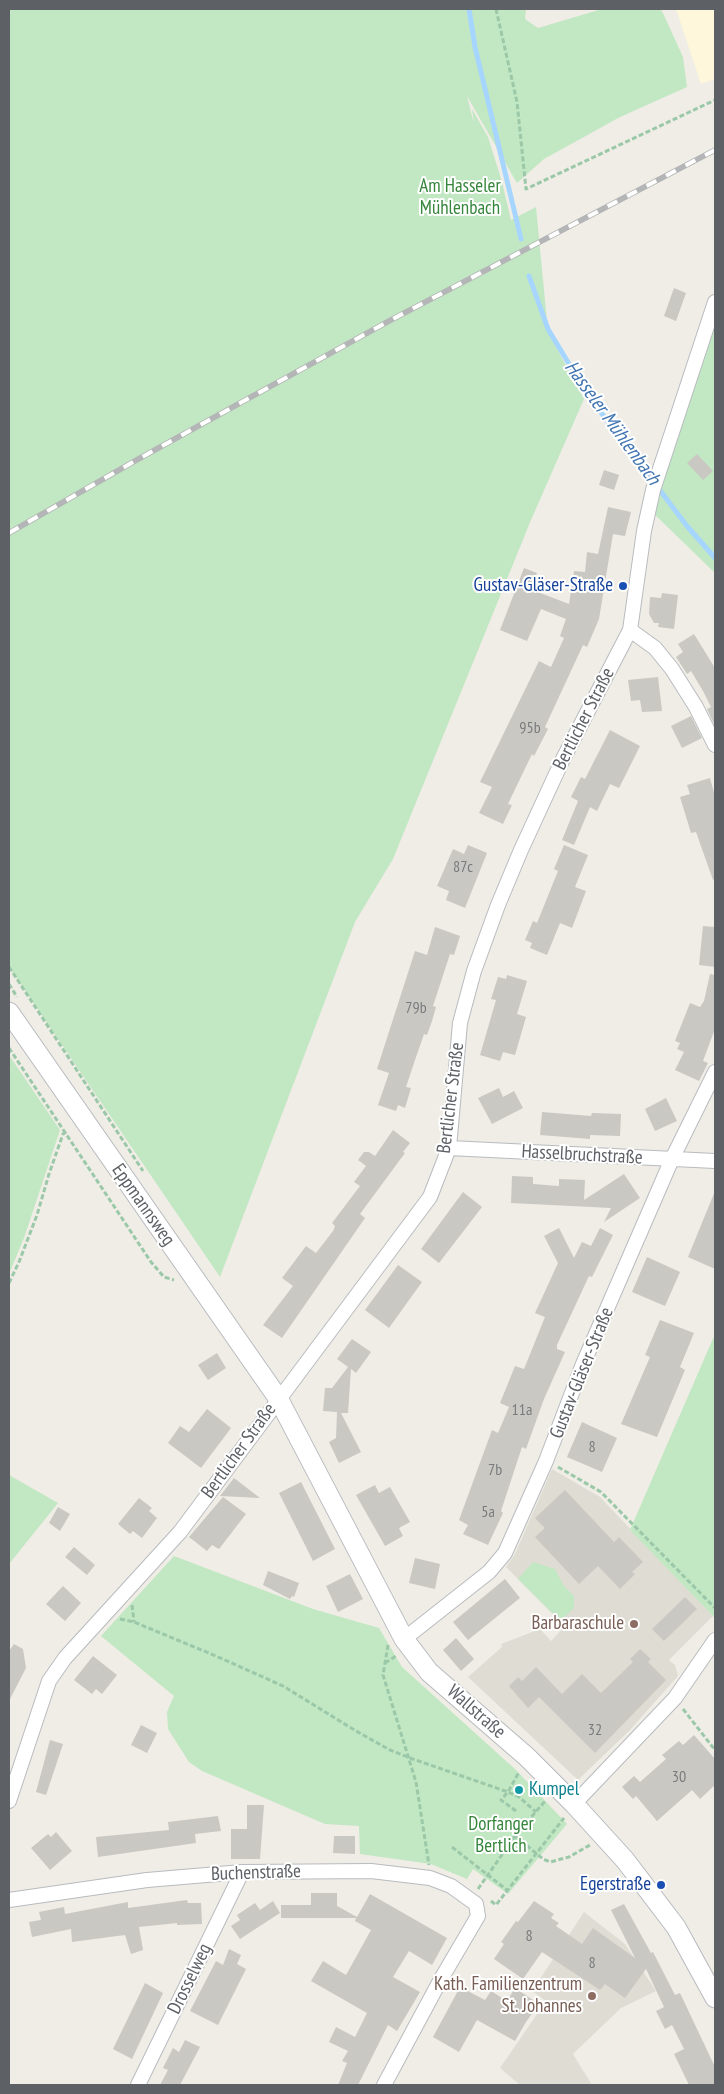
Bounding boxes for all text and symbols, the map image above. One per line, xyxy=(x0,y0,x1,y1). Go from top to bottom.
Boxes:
park label: Am Hasseler Mühlenbach xyxy=(419,176,501,220)
water label: Hasseler Mühlenbach xyxy=(559,356,665,490)
place label: Gustav-Gläser-Straße xyxy=(474,575,613,597)
marker: Gustav-Gläser-Straße xyxy=(617,580,629,592)
street label: Bertlicher Straße xyxy=(548,664,620,774)
house number: 95b xyxy=(519,718,541,738)
house number: 87c xyxy=(453,857,473,877)
house number: 79b xyxy=(405,998,427,1018)
street label: Bertlicher Straße xyxy=(433,1041,469,1155)
street label: Hasselbruchstraße xyxy=(521,1140,643,1170)
street label: Eppmannsweg xyxy=(107,1160,179,1250)
street label: Gustav-Gläser-Straße xyxy=(545,1304,619,1442)
street label: Bertlicher Straße xyxy=(197,1399,281,1503)
house number: 11a xyxy=(512,1400,532,1420)
house number: 8 xyxy=(588,1437,596,1457)
house number: 7b xyxy=(488,1460,502,1480)
house number: 5a xyxy=(481,1502,495,1522)
place label: Barbaraschule xyxy=(532,1613,624,1635)
marker: Barbaraschule xyxy=(628,1618,640,1630)
street label: Wallstraße xyxy=(442,1680,510,1744)
house number: 32 xyxy=(588,1720,602,1740)
house number: 30 xyxy=(672,1767,686,1787)
place label: Kumpel xyxy=(529,1779,579,1801)
marker: Kumpel xyxy=(513,1784,525,1796)
park label: Dorfanger Bertlich xyxy=(468,1814,534,1858)
street label: Buchenstraße xyxy=(211,1860,301,1886)
place label: Egerstraße xyxy=(580,1874,651,1896)
marker: Egerstraße xyxy=(655,1879,667,1891)
house number: 8 xyxy=(525,1926,533,1946)
street label: Drosselweg xyxy=(163,1940,217,2018)
house number: 8 xyxy=(588,1953,596,1973)
place label: Kath. Familienzentrum St. Johannes xyxy=(434,1974,582,2018)
marker: Kath. Familienzentrum St. Johannes xyxy=(586,1990,598,2002)

